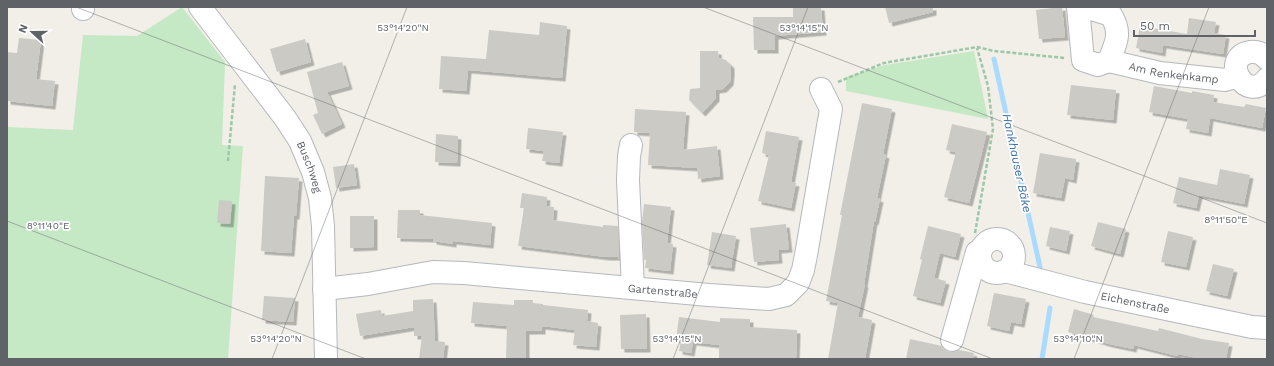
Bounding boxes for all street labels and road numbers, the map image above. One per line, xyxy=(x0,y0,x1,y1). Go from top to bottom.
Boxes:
street label: Am Renkenkamp xyxy=(1127,60,1219,86)
street label: Buschweg xyxy=(294,139,324,194)
street label: Gartenstraße xyxy=(627,282,698,301)
street label: Eichenstraße xyxy=(1099,289,1171,317)

